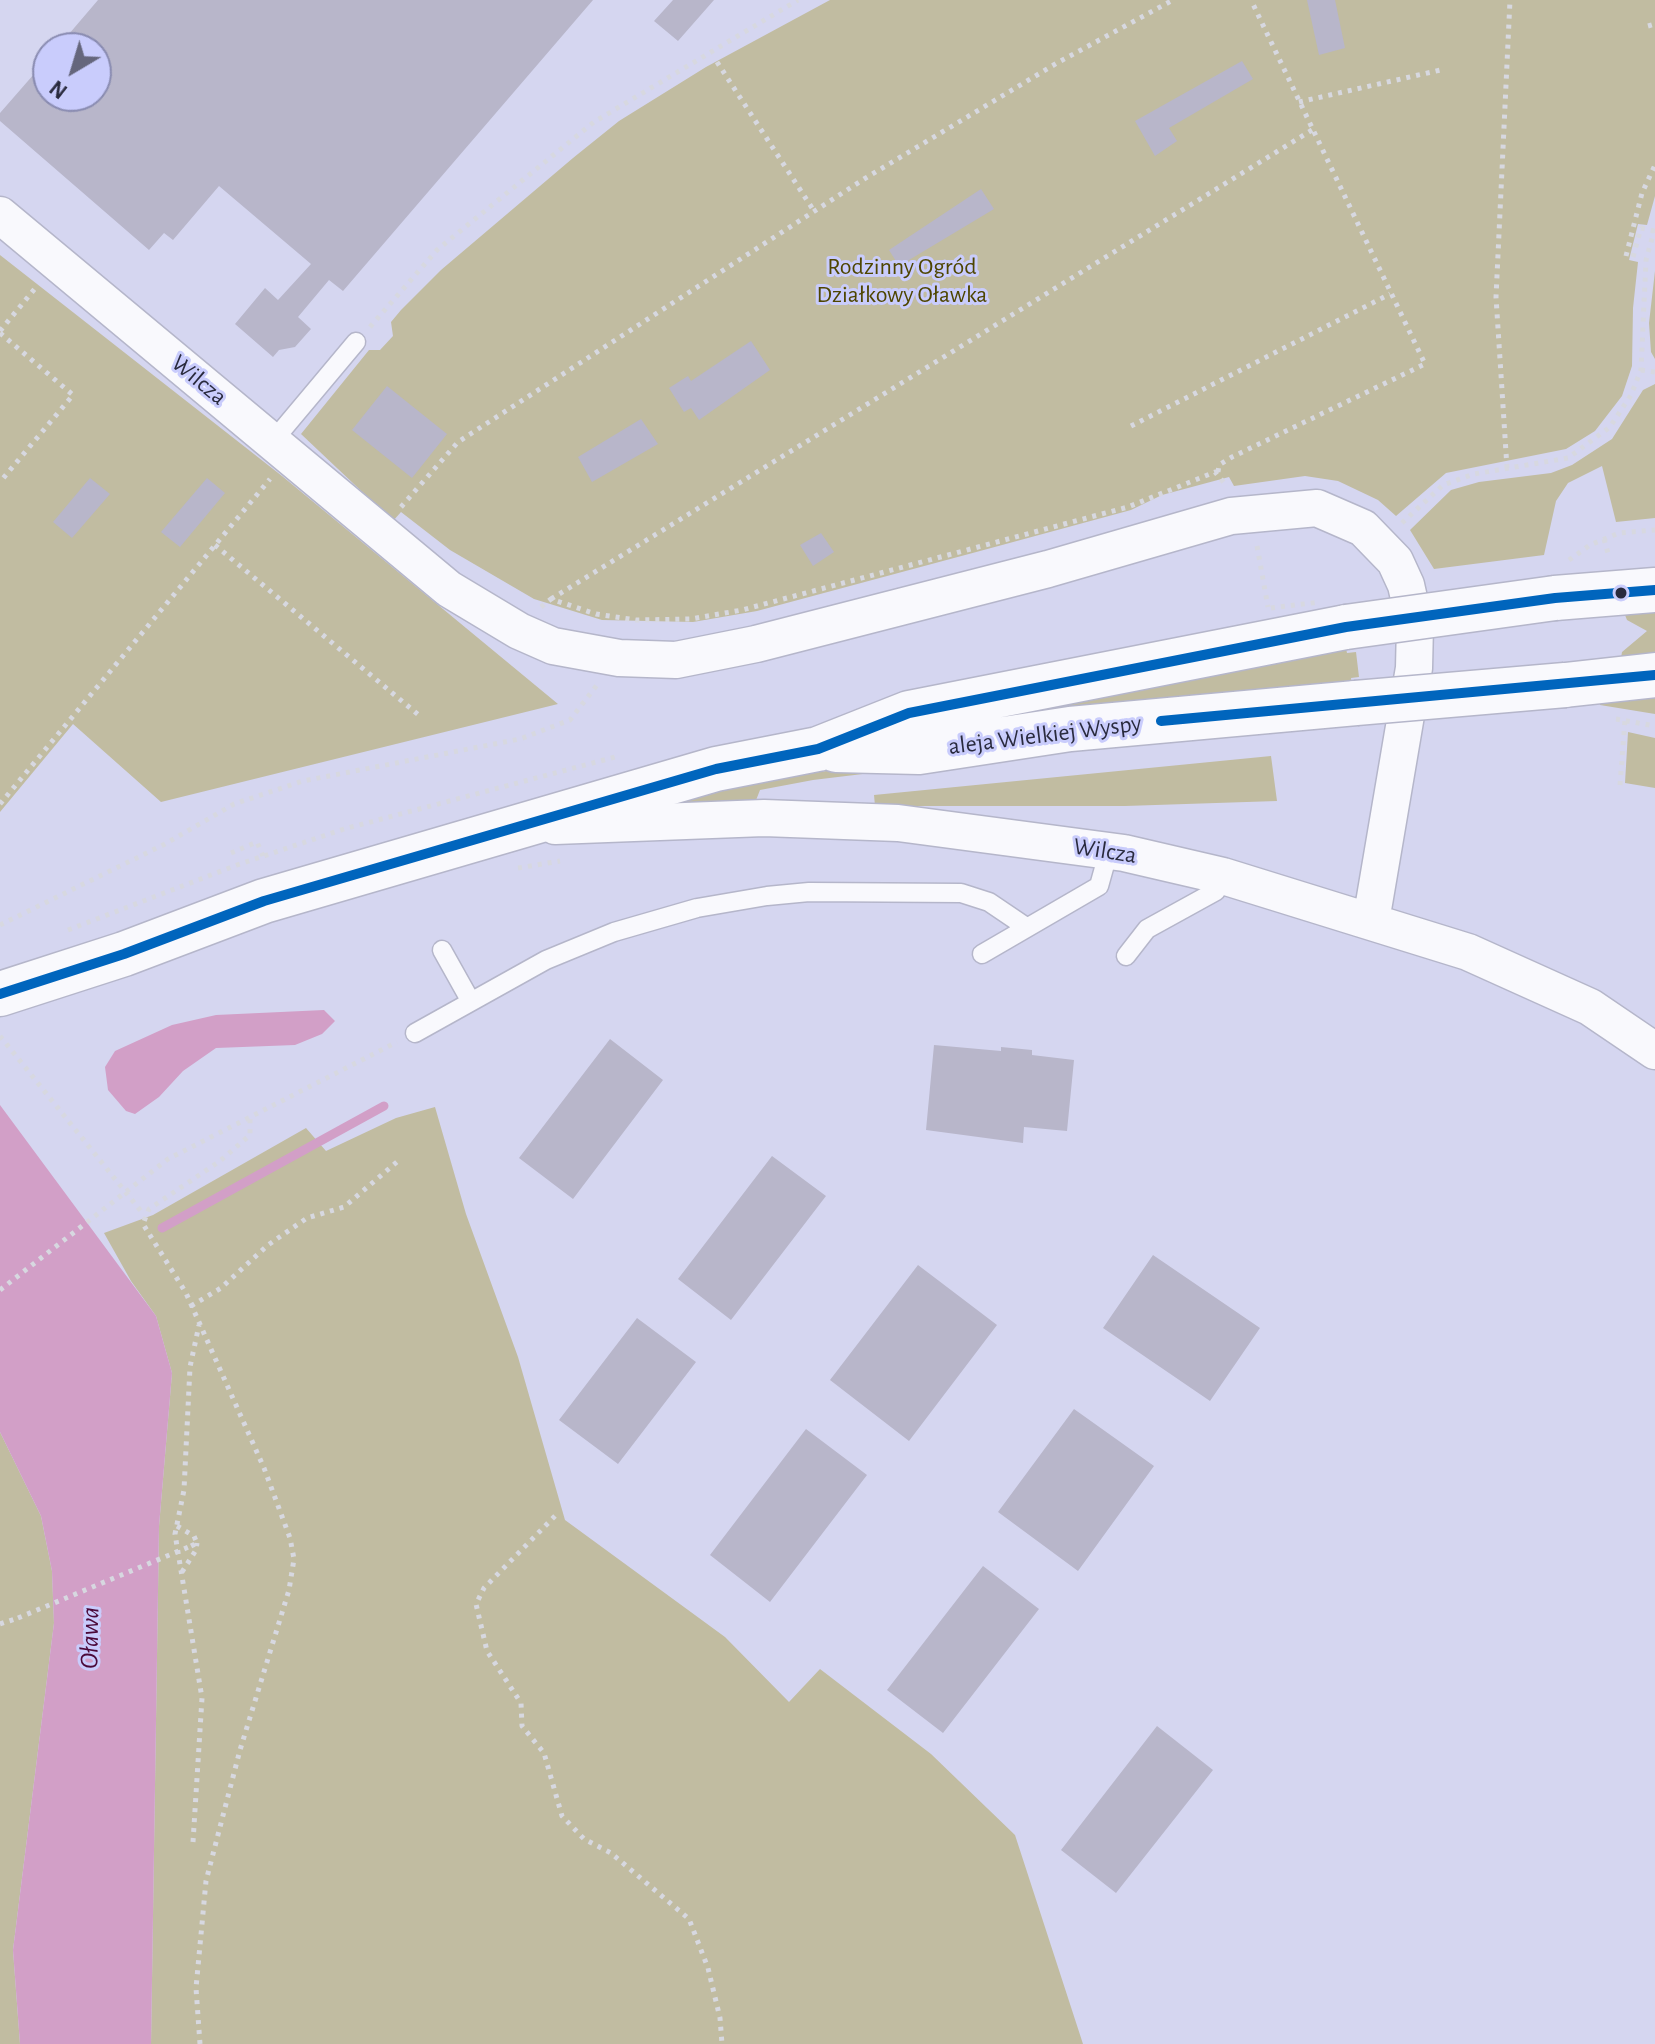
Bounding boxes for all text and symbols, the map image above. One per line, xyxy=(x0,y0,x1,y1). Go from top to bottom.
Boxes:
north arrow xyxy=(32,32,112,112)
text: N xyxy=(46,76,71,103)
park label: Rodzinny Ogród Działkowy Oławka xyxy=(817,253,987,309)
street label: Wilcza xyxy=(165,349,233,411)
unlabelled marker xyxy=(1613,585,1629,601)
street label: aleja Wielkiej Wyspy xyxy=(947,709,1143,761)
street label: Wilcza xyxy=(1071,832,1139,870)
water label: Oława xyxy=(74,1607,106,1669)

